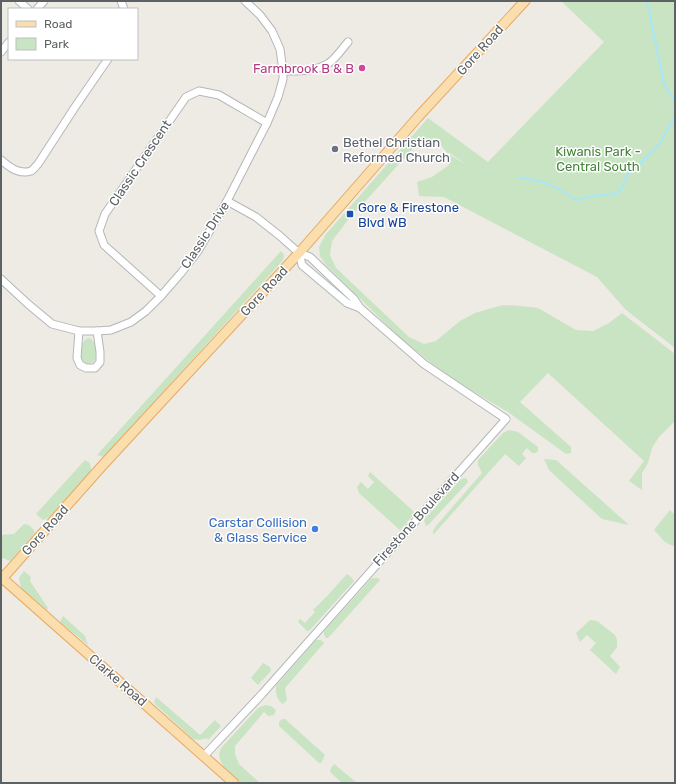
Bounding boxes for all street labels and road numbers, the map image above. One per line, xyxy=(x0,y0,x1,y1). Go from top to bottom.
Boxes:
street label: Gore Road xyxy=(454,22,506,78)
street label: Classic Crescent xyxy=(106,117,174,209)
street label: Classic Drive xyxy=(178,199,232,271)
street label: Gore Road xyxy=(237,263,291,319)
street label: Firestone Boulevard xyxy=(370,469,462,569)
street label: Gore Road xyxy=(19,502,71,558)
street label: Clarke Road xyxy=(86,651,150,709)

